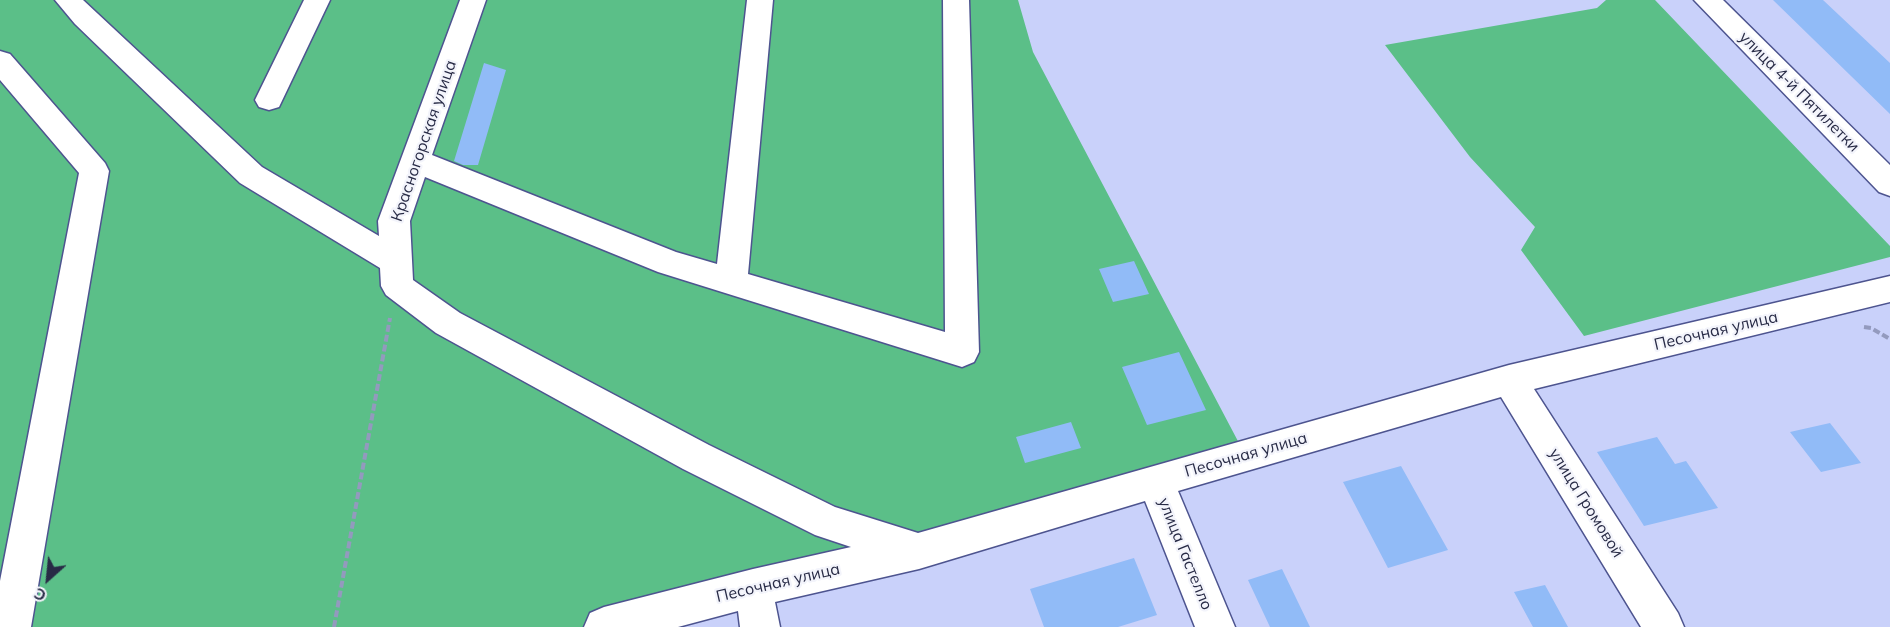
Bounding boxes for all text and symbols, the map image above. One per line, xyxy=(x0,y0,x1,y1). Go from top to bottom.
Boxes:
street label: улица 4-й Пятилетки xyxy=(1735,28,1863,156)
street label: Красногорская улица xyxy=(387,58,461,224)
street label: Песочная улица xyxy=(1652,307,1780,355)
street label: Песочная улица xyxy=(1183,428,1309,482)
street label: улица Громовой xyxy=(1545,445,1627,561)
street label: улица Гастелло xyxy=(1154,495,1216,613)
north arrow xyxy=(18,549,78,609)
street label: Песочная улица xyxy=(714,559,842,607)
text: С xyxy=(30,584,49,606)

